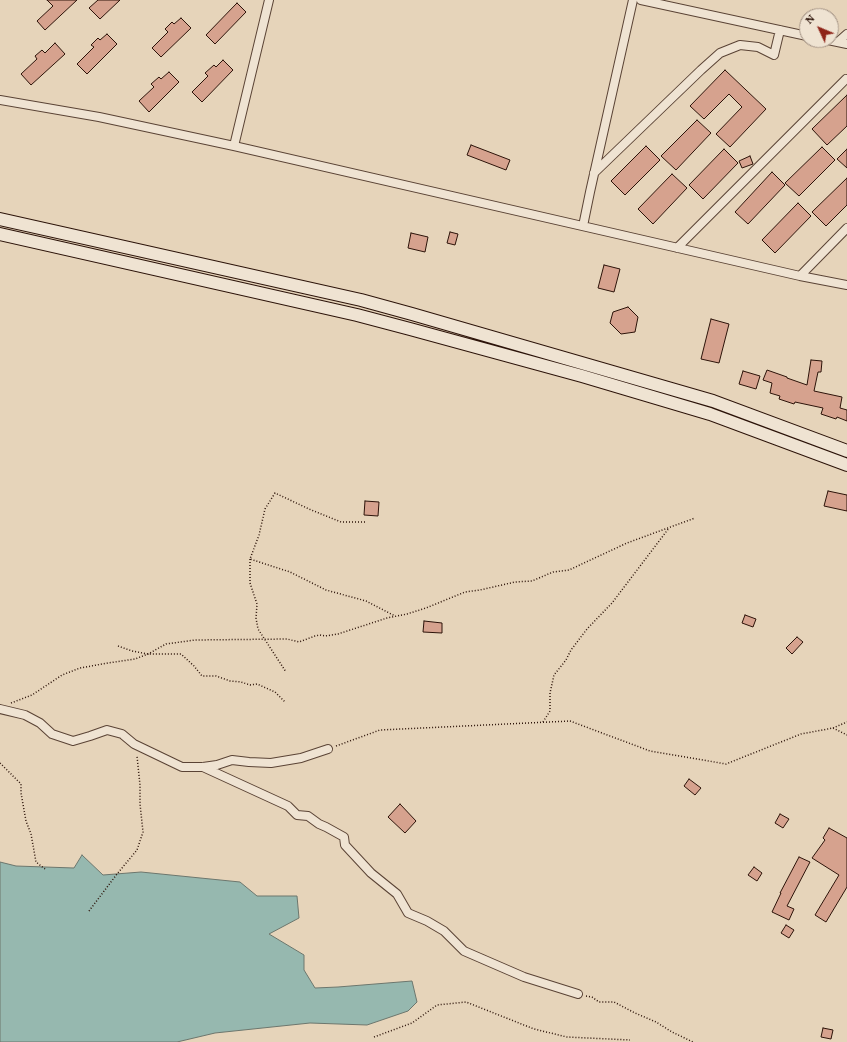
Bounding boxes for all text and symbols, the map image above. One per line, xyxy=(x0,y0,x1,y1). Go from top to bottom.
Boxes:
north arrow xyxy=(799,8,839,48)
text: N xyxy=(803,12,819,28)

